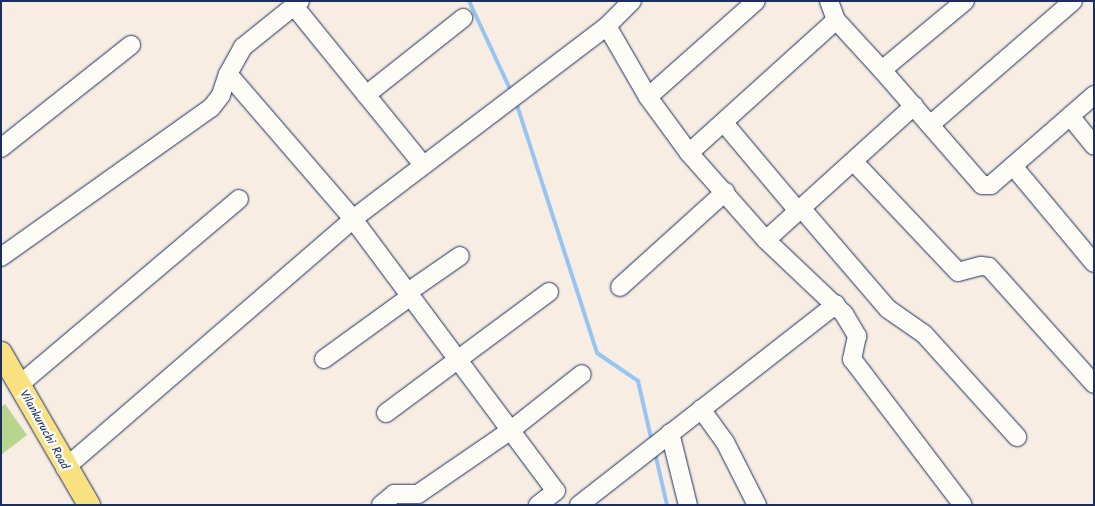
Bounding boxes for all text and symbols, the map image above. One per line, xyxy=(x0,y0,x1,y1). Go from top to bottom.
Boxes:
street label: Vilankuruchi Road xyxy=(16,388,72,472)

